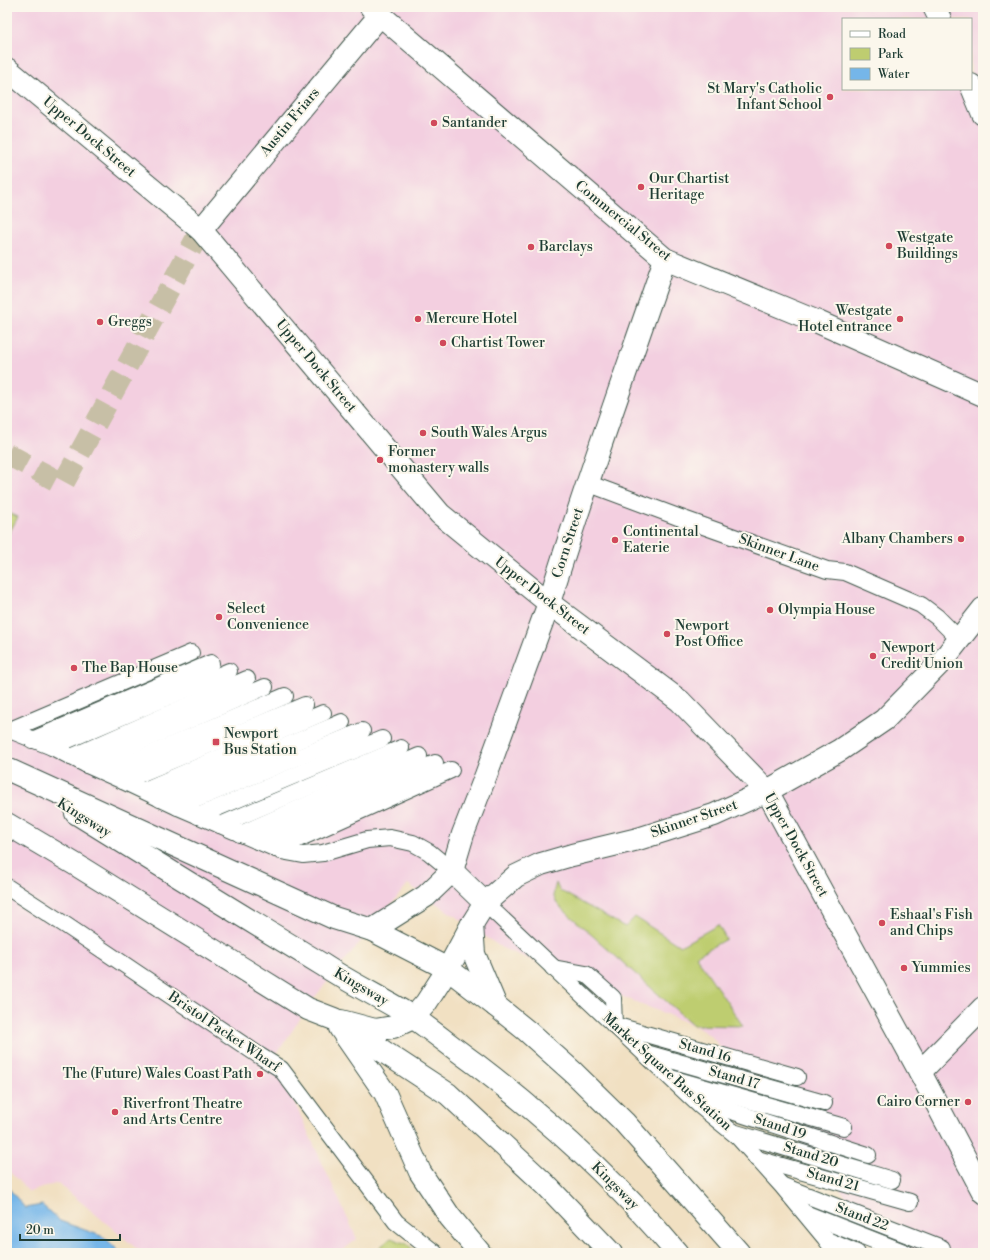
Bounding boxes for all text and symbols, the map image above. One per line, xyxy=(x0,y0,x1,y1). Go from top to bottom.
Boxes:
legend xyxy=(842,18,972,90)
text: Road xyxy=(878,27,906,42)
text: Park xyxy=(878,47,904,62)
text: Water xyxy=(877,67,910,82)
place label: St Mary's Catholic Infant School xyxy=(707,80,822,114)
street label: Austin Friars xyxy=(256,84,324,161)
marker: St Mary's Catholic Infant School xyxy=(825,92,835,102)
street label: Upper Dock Street xyxy=(39,93,139,181)
place label: Santander xyxy=(442,114,507,132)
marker: Santander xyxy=(429,118,439,128)
place label: Our Chartist Heritage xyxy=(649,170,729,204)
street label: Commercial Street xyxy=(571,177,675,265)
marker: Our Chartist Heritage xyxy=(636,182,646,192)
place label: Westgate Buildings xyxy=(896,229,958,263)
place label: Barclays xyxy=(538,238,593,256)
marker: Westgate Buildings xyxy=(884,241,894,251)
marker: Barclays xyxy=(526,242,536,252)
place label: Westgate Hotel entrance xyxy=(798,302,892,336)
place label: Mercure Hotel xyxy=(426,310,517,328)
place label: Greggs xyxy=(108,313,152,331)
marker: Mercure Hotel xyxy=(413,314,423,324)
marker: Westgate Hotel entrance xyxy=(895,314,905,324)
street label: Upper Dock Street xyxy=(272,316,360,416)
marker: Greggs xyxy=(95,317,105,327)
place label: Chartist Tower xyxy=(451,334,545,352)
marker: Chartist Tower xyxy=(438,338,448,348)
place label: South Wales Argus xyxy=(431,424,547,442)
marker: South Wales Argus xyxy=(418,428,428,438)
place label: Former monastery walls xyxy=(388,443,489,477)
marker: Former monastery walls xyxy=(375,455,385,465)
street label: Corn Street xyxy=(548,505,588,581)
place label: Continental Eaterie xyxy=(623,523,699,557)
street label: Skinner Lane xyxy=(736,530,822,576)
place label: Albany Chambers xyxy=(841,530,953,548)
marker: Albany Chambers xyxy=(956,534,966,544)
marker: Continental Eaterie xyxy=(610,535,620,545)
street label: Upper Dock Street xyxy=(491,553,593,639)
place label: Select Convenience xyxy=(227,600,309,634)
place label: Olympia House xyxy=(778,601,875,619)
marker: Olympia House xyxy=(765,605,775,615)
marker: Select Convenience xyxy=(214,612,224,622)
place label: Newport Post Office xyxy=(675,617,743,651)
marker: Newport Post Office xyxy=(662,629,672,639)
place label: Newport Credit Union xyxy=(881,639,964,673)
marker: Newport Credit Union xyxy=(868,651,878,661)
place label: The Bap House xyxy=(82,659,178,677)
marker: The Bap House xyxy=(69,663,79,673)
place label: Newport Bus Station xyxy=(223,725,298,759)
marker: Newport Bus Station xyxy=(211,737,221,747)
street label: Upper Dock Street xyxy=(760,790,832,900)
street label: Kingsway xyxy=(54,794,115,842)
street label: Skinner Street xyxy=(648,796,740,842)
place label: Eshaal's Fish and Chips xyxy=(890,906,973,940)
marker: Eshaal's Fish and Chips xyxy=(877,918,887,928)
place label: Yummies xyxy=(911,959,971,977)
marker: Yummies xyxy=(899,963,909,973)
street label: Kingsway xyxy=(330,964,392,1010)
street label: Bristol Packet Wharf xyxy=(164,987,284,1077)
street label: Market Square Bus Station xyxy=(599,1009,736,1135)
street label: Stand 16 xyxy=(677,1035,734,1067)
street label: Stand 17 xyxy=(707,1062,761,1094)
place label: The (Future) Wales Coast Path xyxy=(62,1065,253,1083)
marker: The (Future) Wales Coast Path xyxy=(255,1069,265,1079)
place label: Cairo Corner xyxy=(877,1093,960,1111)
place label: Riverfront Theatre and Arts Centre xyxy=(123,1095,243,1129)
marker: Cairo Corner xyxy=(963,1097,973,1107)
marker: Riverfront Theatre and Arts Centre xyxy=(110,1107,120,1117)
street label: Stand 19 xyxy=(752,1110,808,1144)
street label: Stand 20 xyxy=(781,1138,841,1172)
street label: Kingsway xyxy=(587,1158,643,1214)
street label: Stand 21 xyxy=(805,1164,861,1196)
street label: Stand 22 xyxy=(833,1199,891,1235)
scale bar xyxy=(20,1216,120,1242)
text: 20 m xyxy=(26,1223,54,1238)

